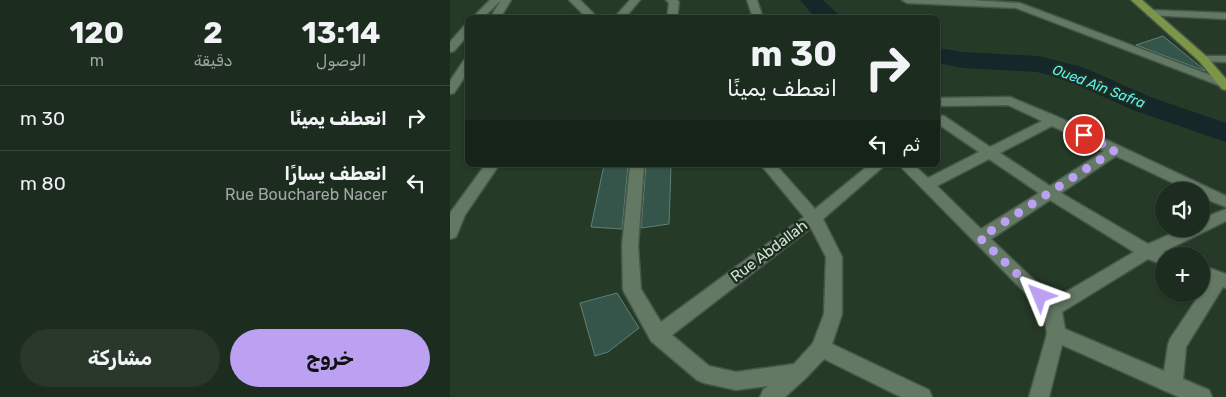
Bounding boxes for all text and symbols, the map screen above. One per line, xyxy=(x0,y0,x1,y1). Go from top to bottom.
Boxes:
text: 120 xyxy=(69,15,124,51)
text: 2 xyxy=(203,15,223,51)
text: 13:14 xyxy=(302,15,381,51)
text: 30 m xyxy=(751,33,837,75)
icon: right xyxy=(855,35,920,100)
text: m xyxy=(90,51,104,70)
text: دقيقة xyxy=(194,51,232,70)
text: الوصول xyxy=(316,51,366,70)
water label: Oued Aîn Safra xyxy=(1050,61,1148,112)
text: انعطف يمينًا xyxy=(727,75,837,102)
icon: right xyxy=(402,104,430,132)
text: 30 m xyxy=(20,107,65,130)
text: انعطف يمينًا xyxy=(290,107,387,130)
pin xyxy=(1063,114,1105,156)
icon: arrive xyxy=(1070,121,1098,149)
icon: left xyxy=(864,130,892,158)
text: ثم xyxy=(902,133,920,156)
text: انعطف يسارًا xyxy=(284,162,387,185)
icon: left xyxy=(402,169,430,197)
text: 80 m xyxy=(20,172,66,195)
map controls xyxy=(1155,182,1210,302)
button: sound xyxy=(1155,182,1210,237)
text: Rue Bouchareb Nacer xyxy=(225,185,387,204)
street label: Rue Abdallah xyxy=(727,216,811,286)
button: + xyxy=(1155,247,1210,302)
position arrow xyxy=(1013,269,1065,321)
button: مشاركة xyxy=(20,329,220,387)
button: خروج xyxy=(230,329,430,387)

